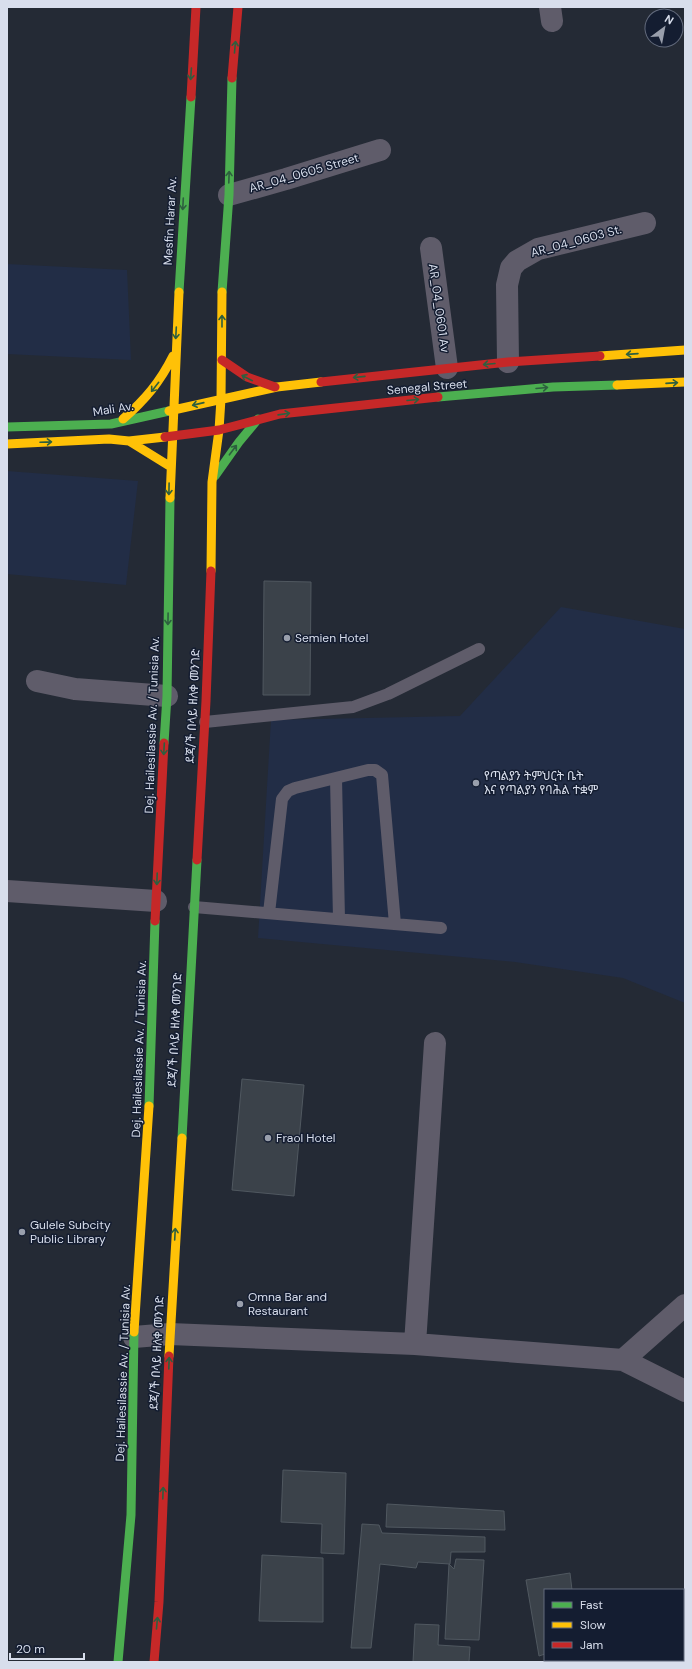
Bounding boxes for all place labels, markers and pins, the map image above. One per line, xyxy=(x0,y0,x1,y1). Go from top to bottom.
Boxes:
place label: Semien Hotel xyxy=(295,630,368,646)
marker: Semien Hotel xyxy=(282,633,292,643)
place label: የጣልያን ትምህርት ቤት እና የጣልያን የባሕል ተቋም xyxy=(484,768,599,798)
marker: የጣልያን ትምህርት ቤት እና የጣልያን የባሕል ተቋም xyxy=(471,778,481,788)
place label: Fraol Hotel xyxy=(276,1130,335,1146)
marker: Fraol Hotel xyxy=(263,1133,273,1143)
place label: Gulele Subcity Public Library xyxy=(30,1217,111,1247)
marker: Gulele Subcity Public Library xyxy=(17,1227,27,1237)
place label: Omna Bar and Restaurant xyxy=(248,1289,327,1319)
marker: Omna Bar and Restaurant xyxy=(235,1299,245,1309)

